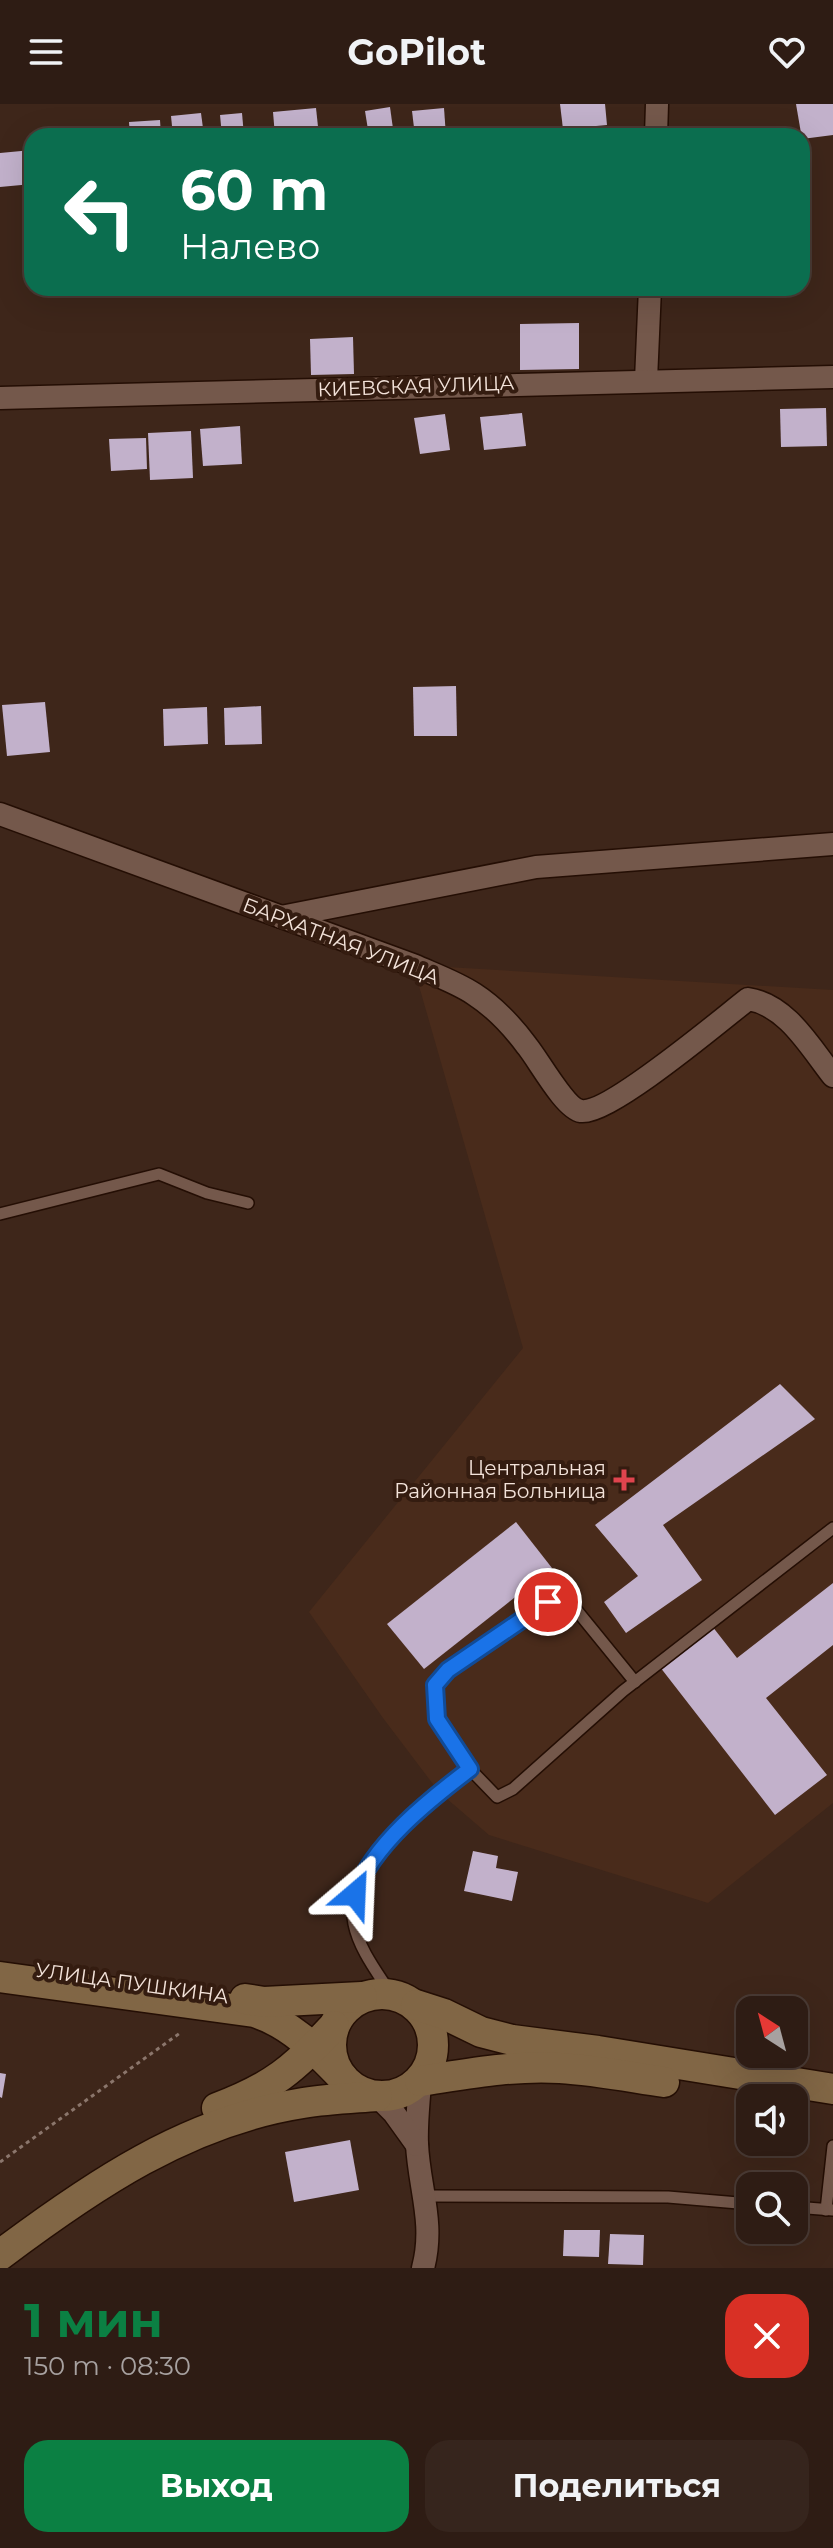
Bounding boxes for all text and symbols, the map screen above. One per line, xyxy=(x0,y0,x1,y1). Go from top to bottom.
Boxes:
icon: menu xyxy=(24,30,68,74)
text: GoPilot xyxy=(347,30,486,74)
icon: heart xyxy=(765,30,809,74)
text: 60 m xyxy=(180,156,328,224)
icon: left xyxy=(48,160,152,264)
text: Налево xyxy=(180,224,320,268)
street label: КИЕВСКАЯ УЛИЦА xyxy=(317,371,515,401)
street label: БАРХАТНАЯ УЛИЦА xyxy=(239,892,443,990)
place label: Центральная Районная Больница xyxy=(394,1456,606,1503)
marker: Центральная Районная Больница xyxy=(613,1469,635,1491)
pin xyxy=(514,1568,582,1636)
icon: arrive xyxy=(526,1580,570,1624)
position arrow xyxy=(313,1852,397,1936)
street label: УЛИЦА ПУШКИНА xyxy=(34,1958,230,2008)
north arrow xyxy=(736,1996,808,2068)
map controls xyxy=(736,1996,808,2244)
button: sound xyxy=(736,2084,808,2156)
button: search xyxy=(736,2172,808,2244)
text: 1 мин xyxy=(24,2291,163,2349)
button: close xyxy=(725,2294,809,2378)
text: 150 m · 08:30 xyxy=(24,2350,191,2382)
button: Выход xyxy=(24,2440,409,2532)
button: Поделиться xyxy=(425,2440,809,2532)

